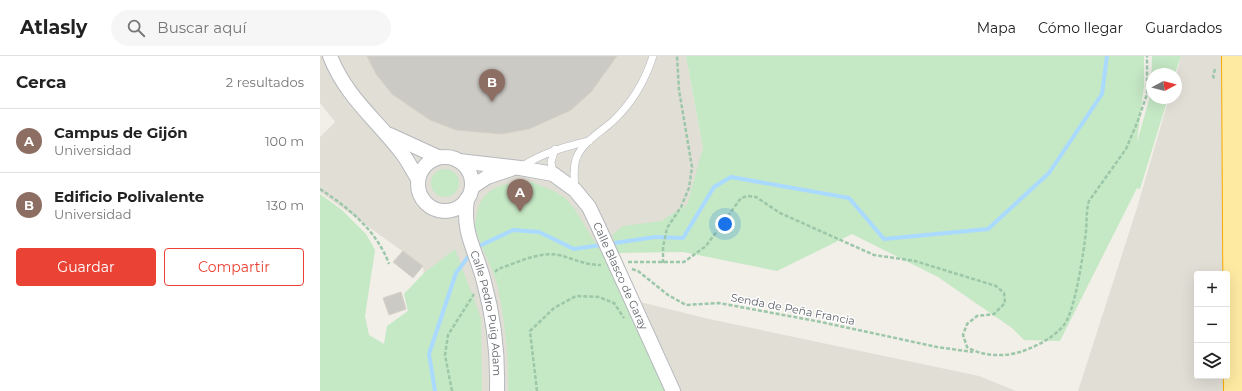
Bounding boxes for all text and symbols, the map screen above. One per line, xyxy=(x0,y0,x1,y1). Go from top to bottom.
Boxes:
search box xyxy=(111,10,391,46)
text: Atlasly xyxy=(20,16,87,39)
icon: search xyxy=(125,17,147,39)
text: Buscar aquí xyxy=(157,18,246,37)
text: Mapa xyxy=(977,19,1016,37)
text: Cómo llegar xyxy=(1038,19,1123,37)
text: Guardados xyxy=(1145,19,1222,37)
north arrow xyxy=(1146,68,1182,104)
pin: B xyxy=(479,69,505,102)
text: Cerca xyxy=(16,72,66,92)
text: 2 resultados xyxy=(226,74,304,90)
text: Campus de Gijón xyxy=(54,123,188,142)
text: A xyxy=(24,133,34,149)
text: 100 m xyxy=(265,133,304,149)
text: Universidad xyxy=(54,142,132,158)
pin: A xyxy=(507,179,533,212)
text: Edificio Polivalente xyxy=(54,187,204,206)
text: B xyxy=(24,197,34,213)
text: 130 m xyxy=(266,197,304,213)
text: Universidad xyxy=(54,206,132,222)
your location xyxy=(715,214,735,234)
street label: Calle Blasco de Garay xyxy=(590,220,651,332)
button: Guardar xyxy=(16,248,156,286)
button: Compartir xyxy=(164,248,304,286)
street label: Calle Pedro Puig Adam xyxy=(467,248,504,376)
map controls xyxy=(1194,271,1230,379)
button: + xyxy=(1194,271,1230,307)
street label: Senda de Peña Francia xyxy=(730,290,856,328)
button: − xyxy=(1194,307,1230,343)
button: layers xyxy=(1194,343,1230,379)

